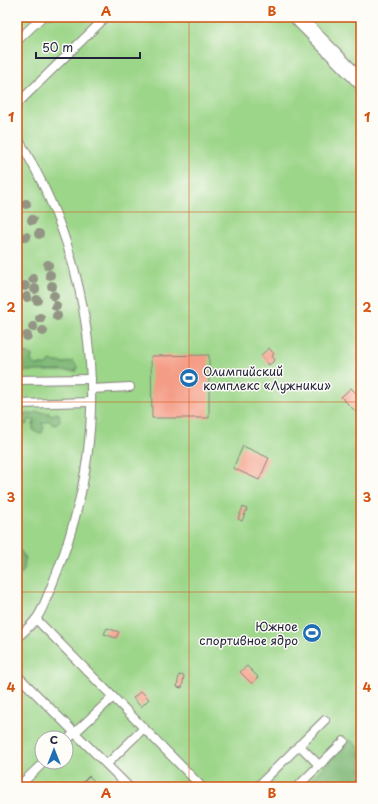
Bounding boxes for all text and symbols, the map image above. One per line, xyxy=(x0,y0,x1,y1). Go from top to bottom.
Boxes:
text: A xyxy=(101,1,111,20)
text: B xyxy=(268,1,277,20)
scale bar xyxy=(36,34,140,60)
text: 50 m xyxy=(42,38,73,56)
text: 1 xyxy=(8,107,14,126)
text: 1 xyxy=(364,107,370,126)
text: 2 xyxy=(6,297,16,316)
text: 2 xyxy=(362,297,372,316)
place label: Олимпийский комплекс «Лужники» xyxy=(203,362,331,394)
sports icon: Олимпийский комплекс «Лужники» xyxy=(178,367,200,389)
text: 3 xyxy=(7,487,16,506)
text: 3 xyxy=(363,487,372,506)
place label: Южное спортивное ядро xyxy=(199,617,298,649)
sports icon: Южное спортивное ядро xyxy=(301,622,323,644)
text: 4 xyxy=(7,677,16,696)
text: 4 xyxy=(363,677,372,696)
north arrow xyxy=(34,730,74,770)
text: С xyxy=(50,731,58,748)
text: A xyxy=(101,783,111,802)
text: B xyxy=(268,783,277,802)

